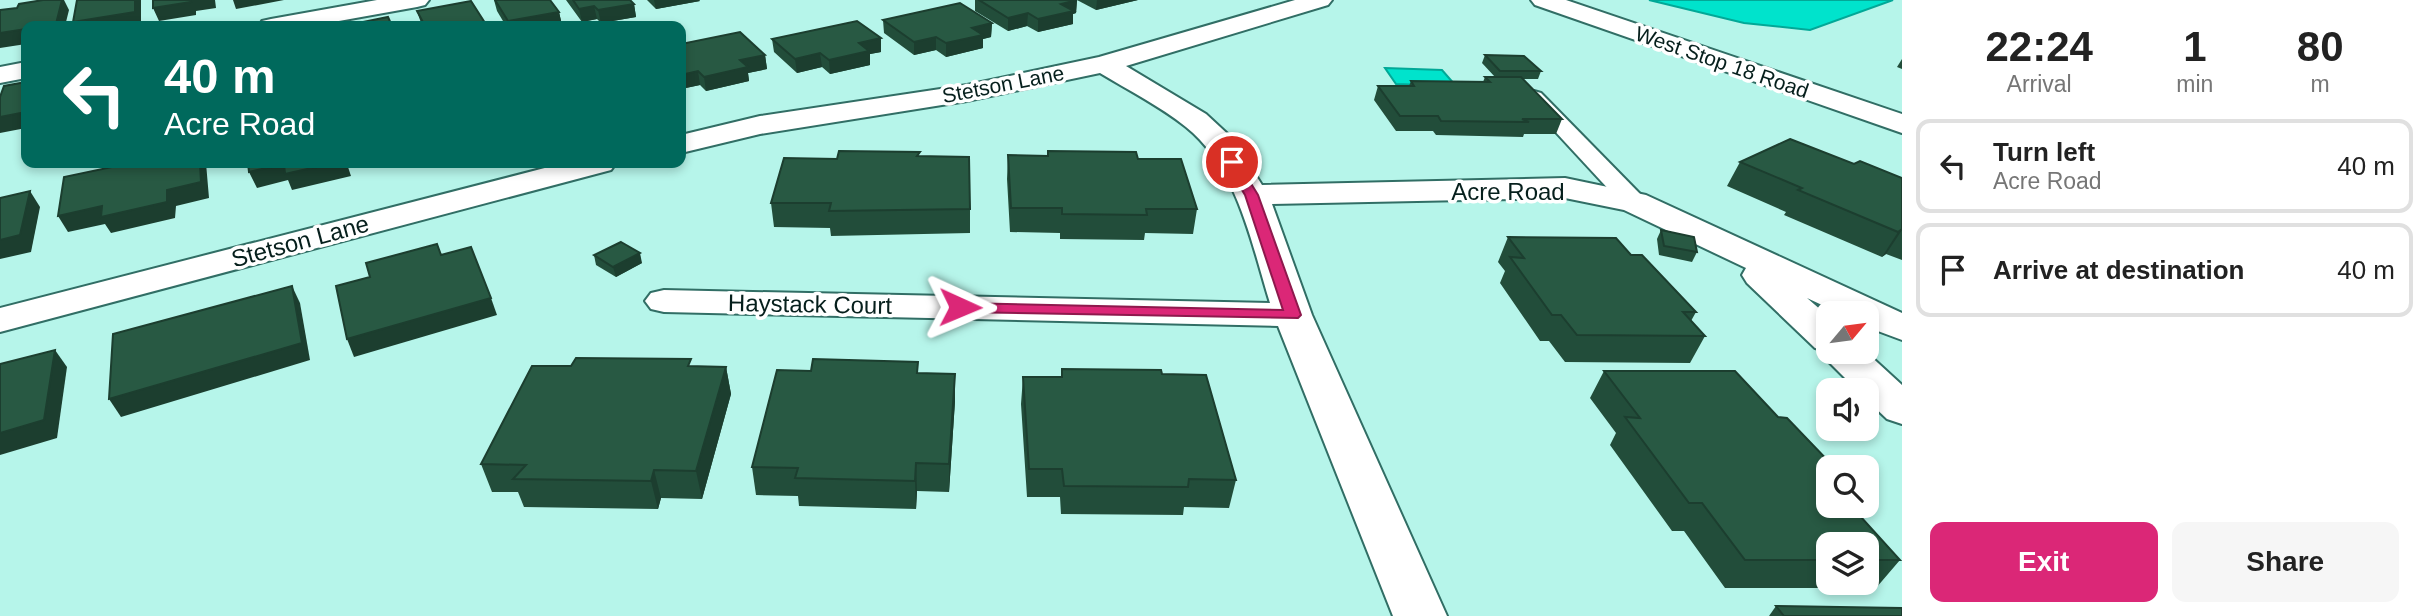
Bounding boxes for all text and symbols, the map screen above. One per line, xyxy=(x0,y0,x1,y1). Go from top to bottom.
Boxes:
street label: West Stop 18 Road xyxy=(1632,22,1812,102)
text: 22:24 xyxy=(1985,23,2093,70)
text: 1 xyxy=(2183,23,2207,70)
text: 80 xyxy=(2297,23,2344,70)
icon: left xyxy=(49,49,140,140)
text: 40 m xyxy=(164,49,276,103)
street label: Stetson Lane xyxy=(940,61,1066,107)
text: Arrival xyxy=(2007,71,2072,97)
text: min xyxy=(2176,71,2213,97)
text: m xyxy=(2311,71,2330,97)
text: Acre Road xyxy=(164,106,315,142)
pin xyxy=(1202,132,1262,192)
text: Turn left xyxy=(1993,137,2095,167)
icon: arrive xyxy=(1213,143,1251,181)
icon: left xyxy=(1934,147,1972,185)
text: 40 m xyxy=(2337,151,2395,181)
text: Acre Road xyxy=(1993,168,2102,194)
street label: Acre Road xyxy=(1451,178,1565,205)
street label: Stetson Lane xyxy=(228,210,372,272)
icon: arrive xyxy=(1934,251,1972,289)
text: Arrive at destination xyxy=(1993,255,2244,285)
text: 40 m xyxy=(2337,255,2395,285)
position arrow xyxy=(923,270,997,344)
street label: Haystack Court xyxy=(728,289,893,319)
north arrow xyxy=(1816,301,1880,364)
map controls xyxy=(1816,301,1879,595)
button: sound xyxy=(1816,378,1879,441)
button: search xyxy=(1816,455,1879,518)
button: Exit xyxy=(1930,522,2158,602)
button: Share xyxy=(2172,522,2399,602)
button: layers xyxy=(1816,532,1879,595)

